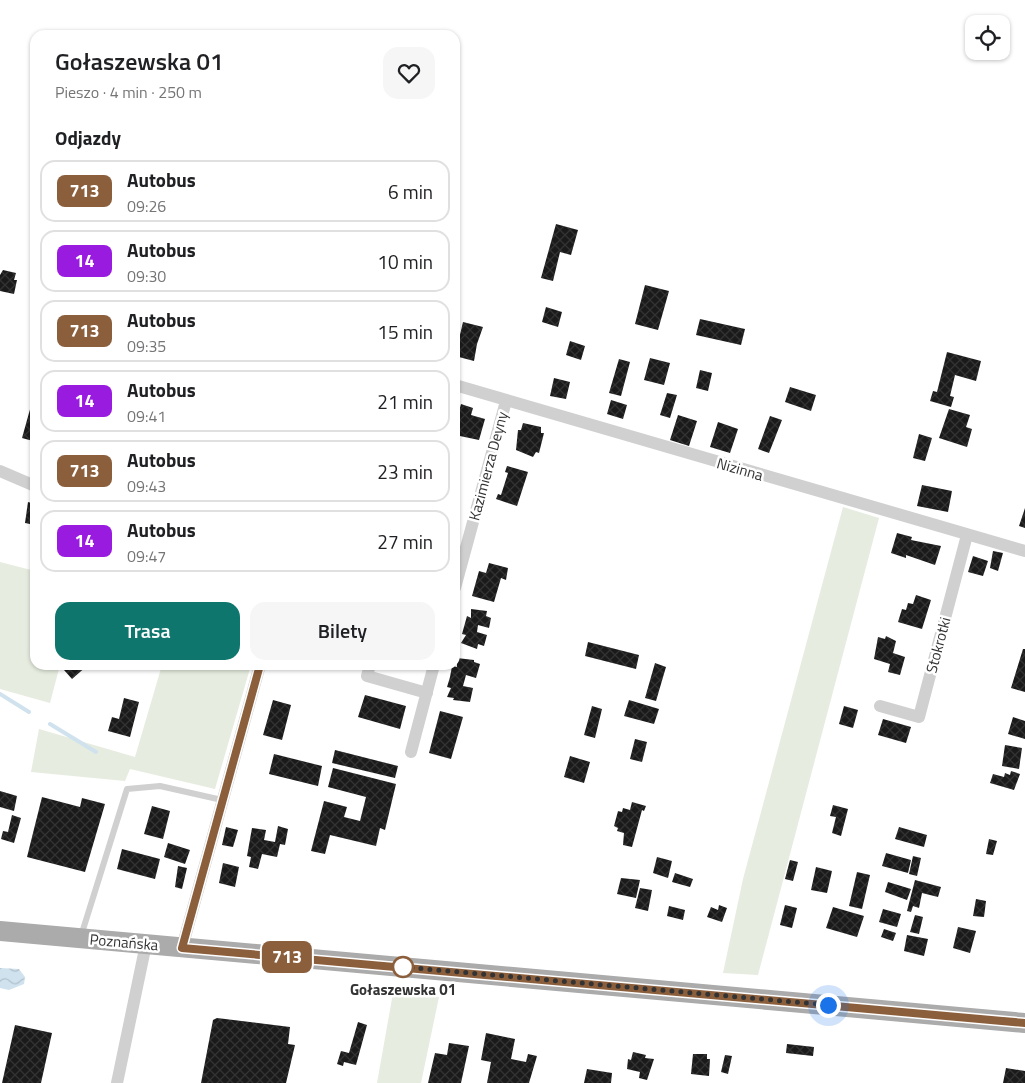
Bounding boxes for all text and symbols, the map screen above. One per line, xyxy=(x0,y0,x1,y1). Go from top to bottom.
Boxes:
map controls xyxy=(965,15,1010,60)
button: locate xyxy=(965,15,1010,60)
text: Gołaszewska 01 xyxy=(55,43,223,79)
button: heart xyxy=(383,47,435,99)
text: Pieszo · 4 min · 250 m xyxy=(55,80,202,104)
text: Odjazdy xyxy=(55,123,121,152)
text: Autobus xyxy=(127,165,196,194)
text: 713 xyxy=(69,177,100,204)
text: 6 min xyxy=(388,177,433,206)
text: 09:26 xyxy=(127,194,166,218)
text: Autobus xyxy=(127,235,196,264)
text: 14 xyxy=(74,247,95,274)
text: 10 min xyxy=(377,247,433,276)
text: 09:30 xyxy=(127,264,166,288)
text: Autobus xyxy=(127,305,196,334)
text: 713 xyxy=(69,317,100,344)
text: 15 min xyxy=(377,317,433,346)
text: 09:35 xyxy=(127,334,166,358)
text: Autobus xyxy=(127,375,196,404)
text: 14 xyxy=(74,387,95,414)
text: 21 min xyxy=(377,387,433,416)
text: 09:41 xyxy=(127,404,166,428)
street label: Kazimierza Deyny xyxy=(462,409,514,523)
text: Autobus xyxy=(127,445,196,474)
street label: Nizinna xyxy=(714,451,766,487)
text: 713 xyxy=(69,457,100,484)
text: 23 min xyxy=(377,457,433,486)
text: 09:43 xyxy=(127,474,166,498)
text: Autobus xyxy=(127,515,196,544)
text: 14 xyxy=(74,527,95,554)
text: 27 min xyxy=(377,527,433,556)
text: 09:47 xyxy=(127,544,166,568)
button: Trasa xyxy=(55,602,240,660)
button: Bilety xyxy=(250,602,435,660)
street label: Stokrotki xyxy=(920,614,956,676)
street label: Poznańska xyxy=(89,928,160,956)
line badge: 713 xyxy=(258,941,316,973)
text: 713 xyxy=(272,943,302,970)
marker: Gołaszewska 01 xyxy=(392,956,414,978)
place label: Gołaszewska 01 xyxy=(350,978,456,1001)
your location xyxy=(816,993,841,1018)

